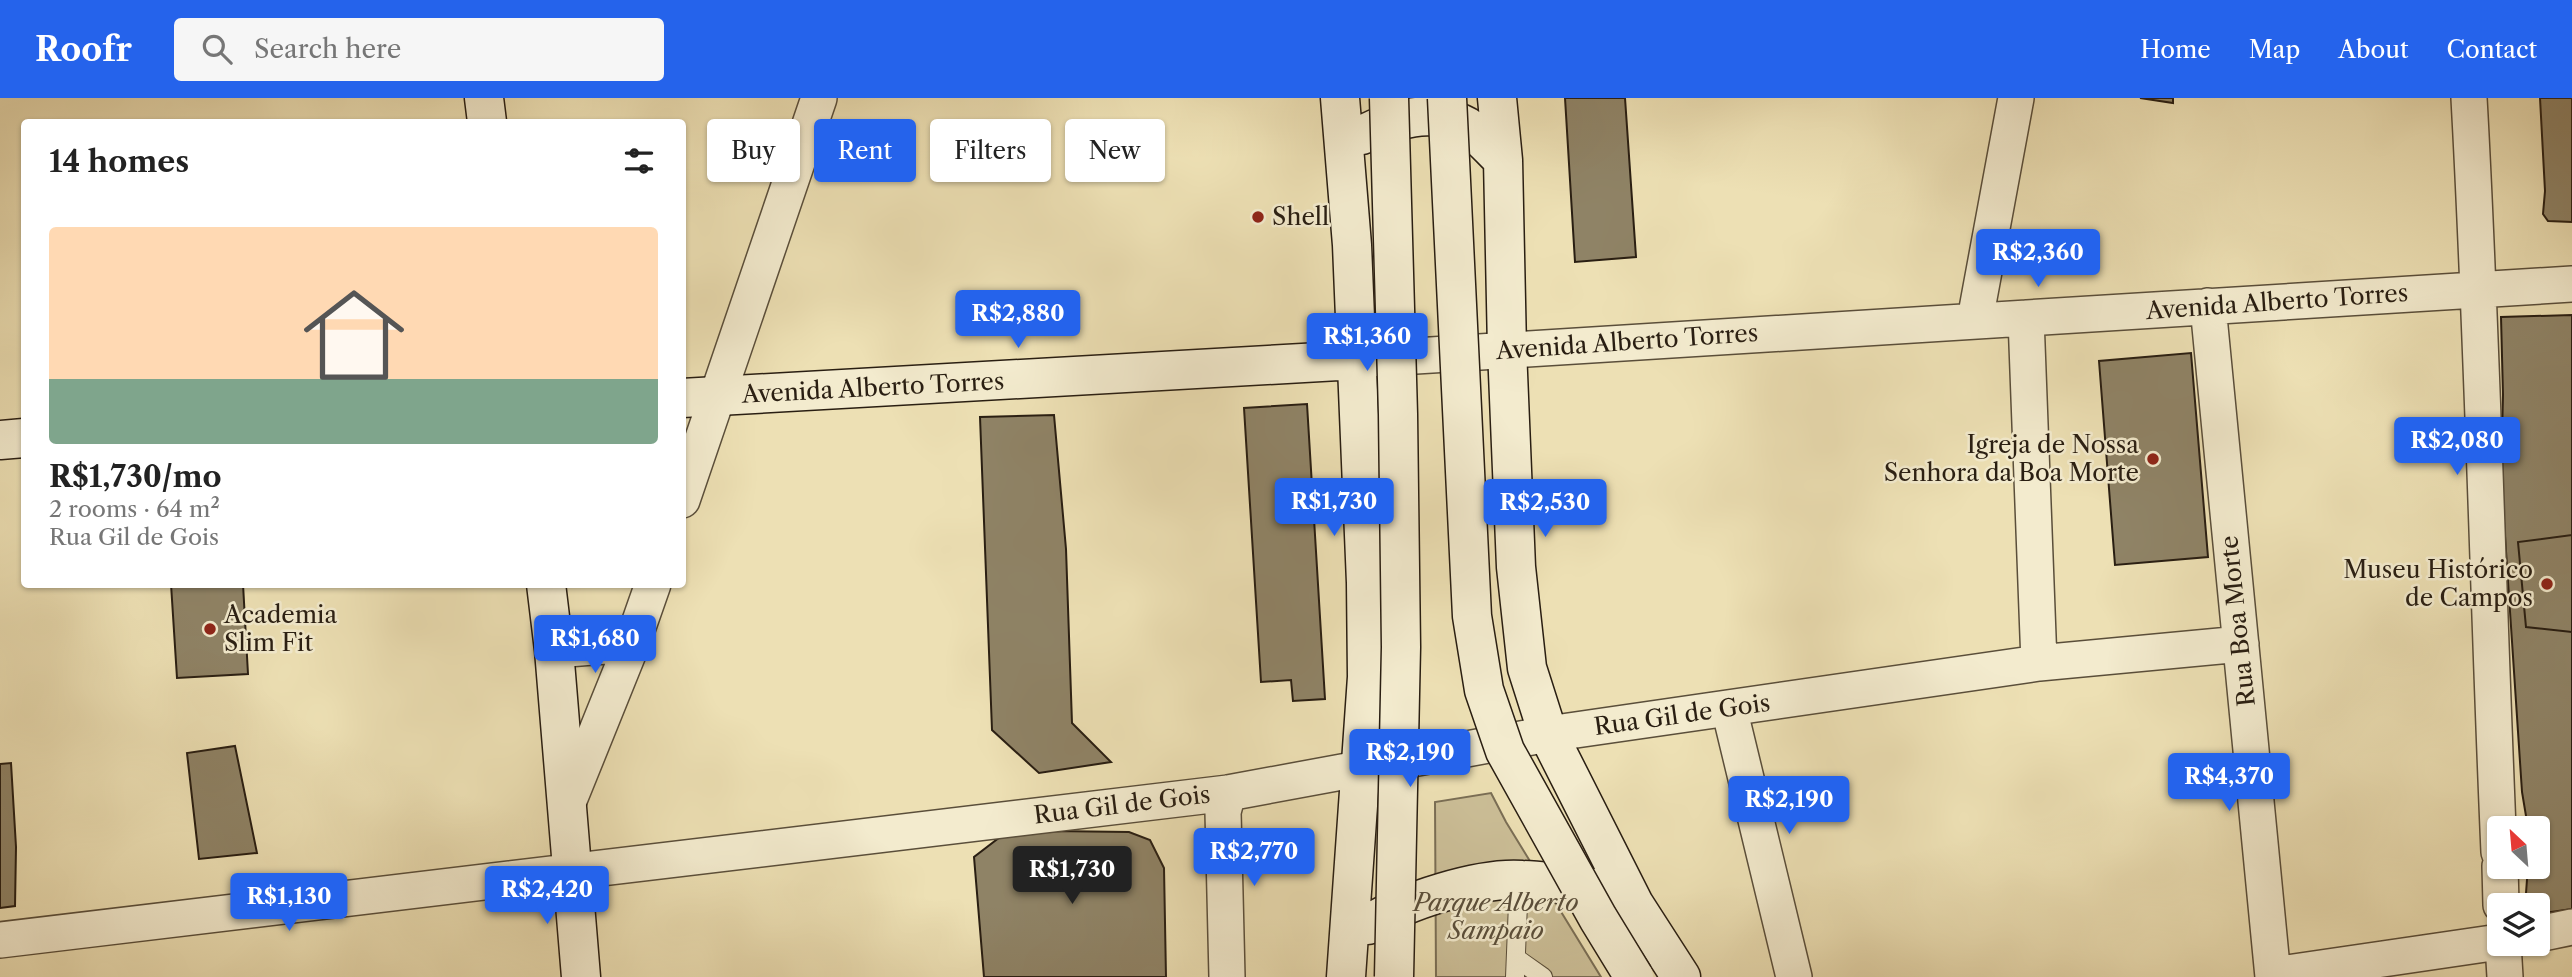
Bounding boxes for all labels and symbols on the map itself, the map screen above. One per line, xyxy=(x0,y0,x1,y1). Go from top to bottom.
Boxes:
place label: Shell xyxy=(1272,202,1329,231)
marker: Shell xyxy=(1250,209,1266,225)
pin: R$2,360 xyxy=(1973,230,2103,289)
street label: Avenida Alberto Torres xyxy=(2144,278,2409,325)
pin: R$2,880 xyxy=(953,290,1083,350)
pin: R$1,360 xyxy=(1302,314,1432,373)
street label: Avenida Alberto Torres xyxy=(1494,318,1759,365)
street label: Avenida Alberto Torres xyxy=(740,366,1005,409)
pin: R$2,080 xyxy=(2392,418,2522,477)
place label: Igreja de Nossa Senhora da Boa Morte xyxy=(1884,430,2139,487)
marker: Igreja de Nossa Senhora da Boa Morte xyxy=(2145,451,2161,467)
pin: R$1,730 xyxy=(1269,478,1399,538)
pin: R$2,530 xyxy=(1480,480,1610,539)
street label: Rua Boa Morte xyxy=(2214,534,2261,708)
place label: Museu Histórico de Campos xyxy=(2343,555,2533,612)
marker: Museu Histórico de Campos xyxy=(2539,576,2555,592)
place label: Academia Slim Fit xyxy=(223,600,337,657)
pin: R$1,680 xyxy=(530,616,660,675)
marker: Academia Slim Fit xyxy=(202,621,218,637)
street label: Rua Gil de Gois xyxy=(1592,688,1772,741)
pin: R$2,190 xyxy=(1345,730,1475,789)
pin: R$4,370 xyxy=(2164,754,2294,813)
pin: R$2,190 xyxy=(1724,776,1854,836)
street label: Rua Gil de Gois xyxy=(1032,779,1212,830)
north arrow xyxy=(2487,816,2550,878)
pin: R$2,770 xyxy=(1189,828,1319,888)
pin: R$1,730 xyxy=(1007,846,1137,906)
pin: R$2,420 xyxy=(482,866,612,926)
pin: R$1,130 xyxy=(224,874,354,933)
park label: Parque Alberto Sampaio xyxy=(1412,888,1578,945)

